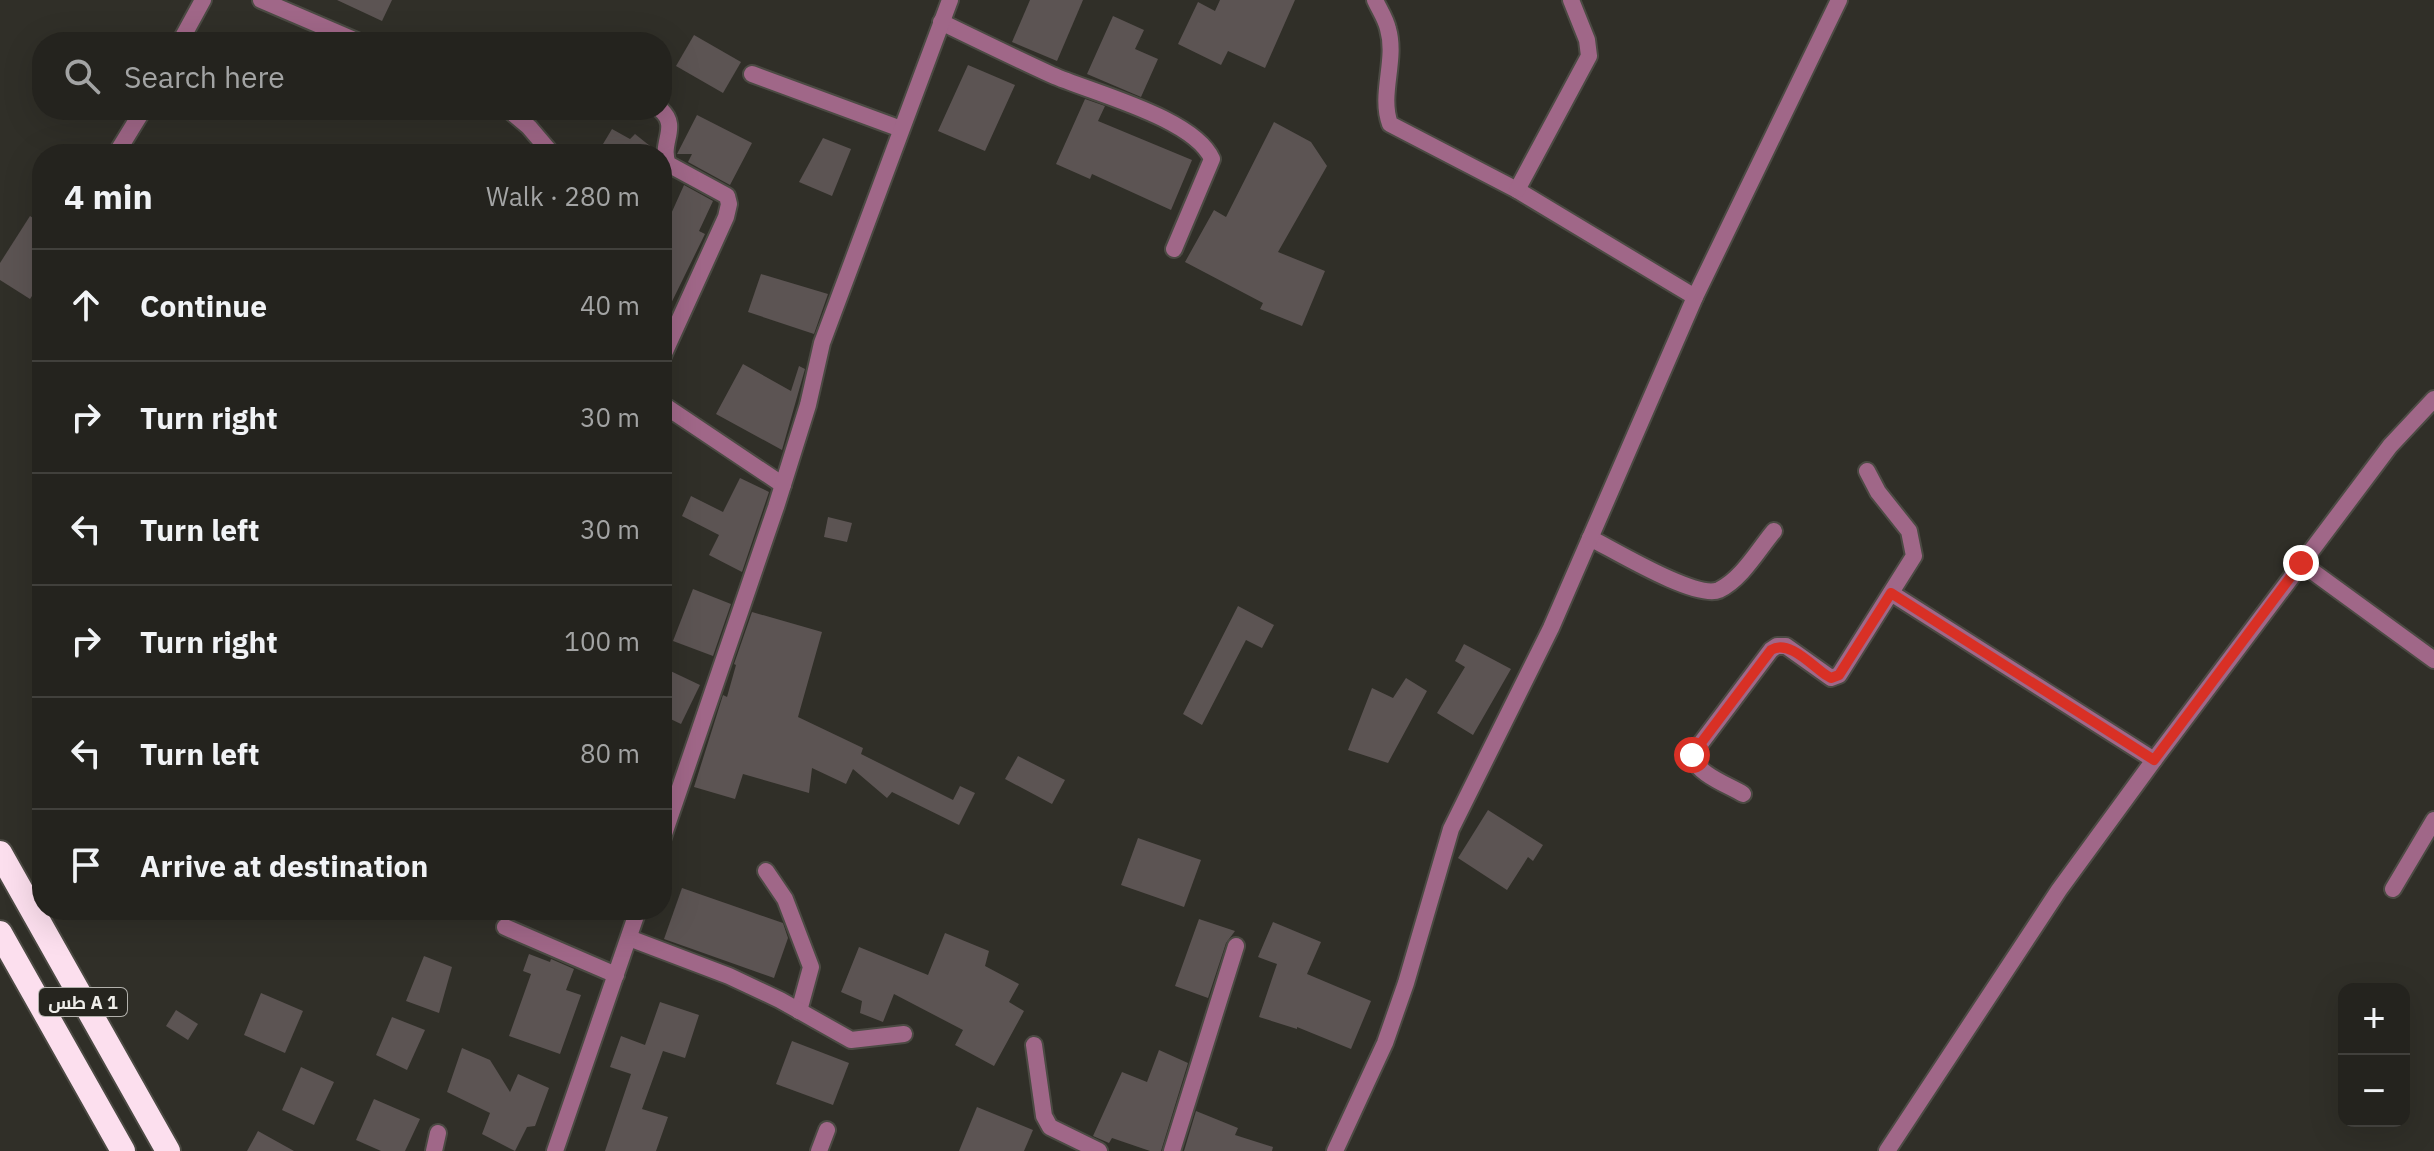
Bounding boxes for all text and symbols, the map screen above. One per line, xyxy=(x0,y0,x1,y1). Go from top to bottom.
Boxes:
search box xyxy=(32,32,672,120)
icon: search xyxy=(60,54,104,98)
text: Search here xyxy=(124,57,285,96)
text: 4 min xyxy=(64,174,153,218)
text: Walk · 280 m xyxy=(486,179,640,213)
icon: ahead xyxy=(64,283,108,327)
text: Continue xyxy=(140,286,267,325)
text: 40 m xyxy=(580,288,640,322)
icon: right xyxy=(64,395,108,439)
text: Turn right xyxy=(140,398,278,437)
text: 30 m xyxy=(580,400,640,434)
icon: left xyxy=(64,507,108,551)
text: Turn left xyxy=(140,510,259,549)
text: 30 m xyxy=(580,512,640,546)
route end xyxy=(2283,545,2319,581)
icon: right xyxy=(64,619,108,663)
text: Turn right xyxy=(140,622,278,661)
text: 100 m xyxy=(564,624,640,658)
icon: left xyxy=(64,731,108,775)
text: Turn left xyxy=(140,734,259,773)
text: 80 m xyxy=(580,736,640,770)
route start xyxy=(1674,737,1710,773)
icon: arrive xyxy=(64,843,108,887)
text: Arrive at destination xyxy=(140,846,428,885)
map controls xyxy=(2338,983,2410,1127)
button: + xyxy=(2338,983,2410,1055)
road number: طس A 1 xyxy=(39,988,127,1016)
button: − xyxy=(2338,1055,2410,1127)

